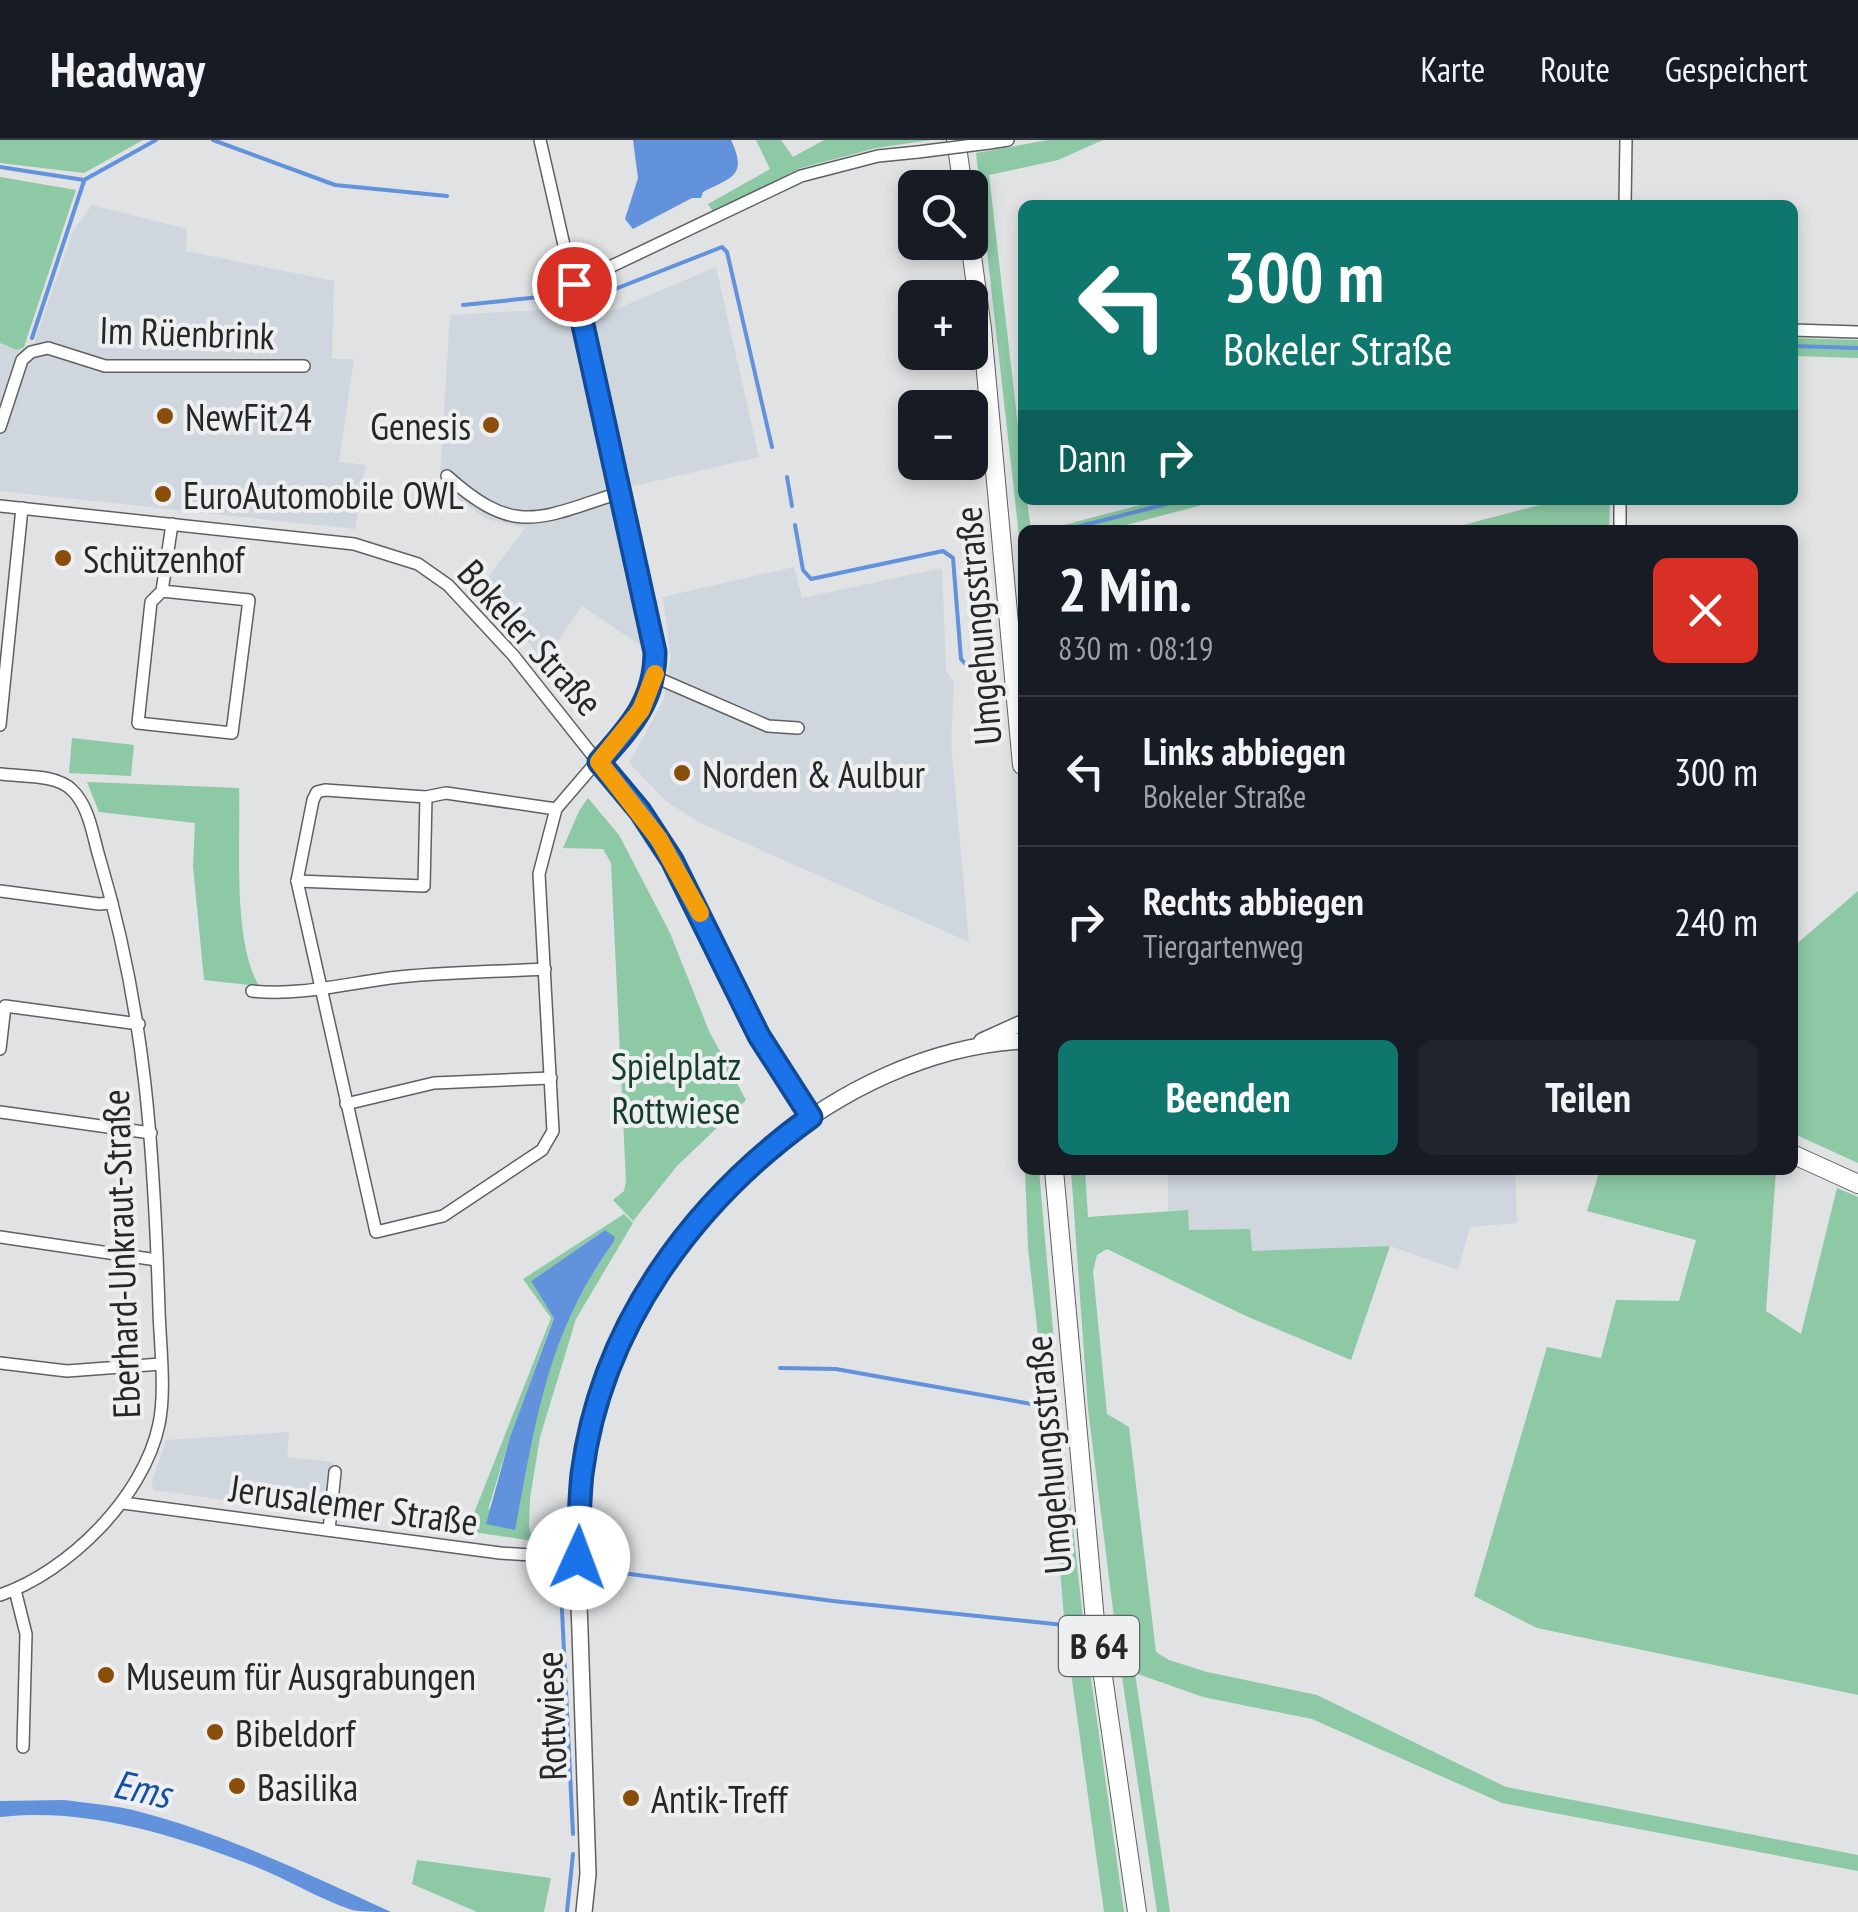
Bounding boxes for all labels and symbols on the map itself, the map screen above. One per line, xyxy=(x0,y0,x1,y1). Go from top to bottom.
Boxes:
pin xyxy=(532,242,617,327)
street label: Im Rüenbrink xyxy=(99,304,276,360)
place label: NewFit24 xyxy=(185,392,312,441)
place label: Genesis xyxy=(370,401,471,450)
marker: NewFit24 xyxy=(154,405,176,427)
marker: Genesis xyxy=(480,414,502,436)
place label: EuroAutomobile OWL xyxy=(183,470,464,519)
marker: EuroAutomobile OWL xyxy=(152,483,174,505)
street label: Umgehungsstraße xyxy=(942,505,1012,747)
place label: Schützenhof xyxy=(83,534,246,583)
marker: Schützenhof xyxy=(52,547,74,569)
street label: Bokeler Straße xyxy=(448,549,614,725)
place label: Norden & Aulbur xyxy=(702,749,925,798)
marker: Norden & Aulbur xyxy=(671,762,693,784)
park label: Spielplatz Rottwiese xyxy=(611,1041,741,1134)
street label: Eberhard-Unkraut-Straße xyxy=(90,1089,150,1419)
street label: Umgehungsstraße xyxy=(1012,1334,1082,1576)
street label: Jerusalemer Straße xyxy=(226,1462,481,1546)
position arrow xyxy=(526,1506,630,1610)
road number: B 64 xyxy=(1059,1616,1139,1676)
place label: Museum für Ausgrabungen xyxy=(126,1651,476,1700)
street label: Rottwiese xyxy=(523,1651,577,1781)
marker: Museum für Ausgrabungen xyxy=(95,1664,117,1686)
place label: Bibeldorf xyxy=(235,1708,356,1757)
marker: Bibeldorf xyxy=(204,1721,226,1743)
water label: Ems xyxy=(109,1757,179,1820)
place label: Basilika xyxy=(257,1762,358,1811)
place label: Antik-Treff xyxy=(651,1774,789,1823)
marker: Basilika xyxy=(226,1775,248,1797)
marker: Antik-Treff xyxy=(620,1787,642,1809)

